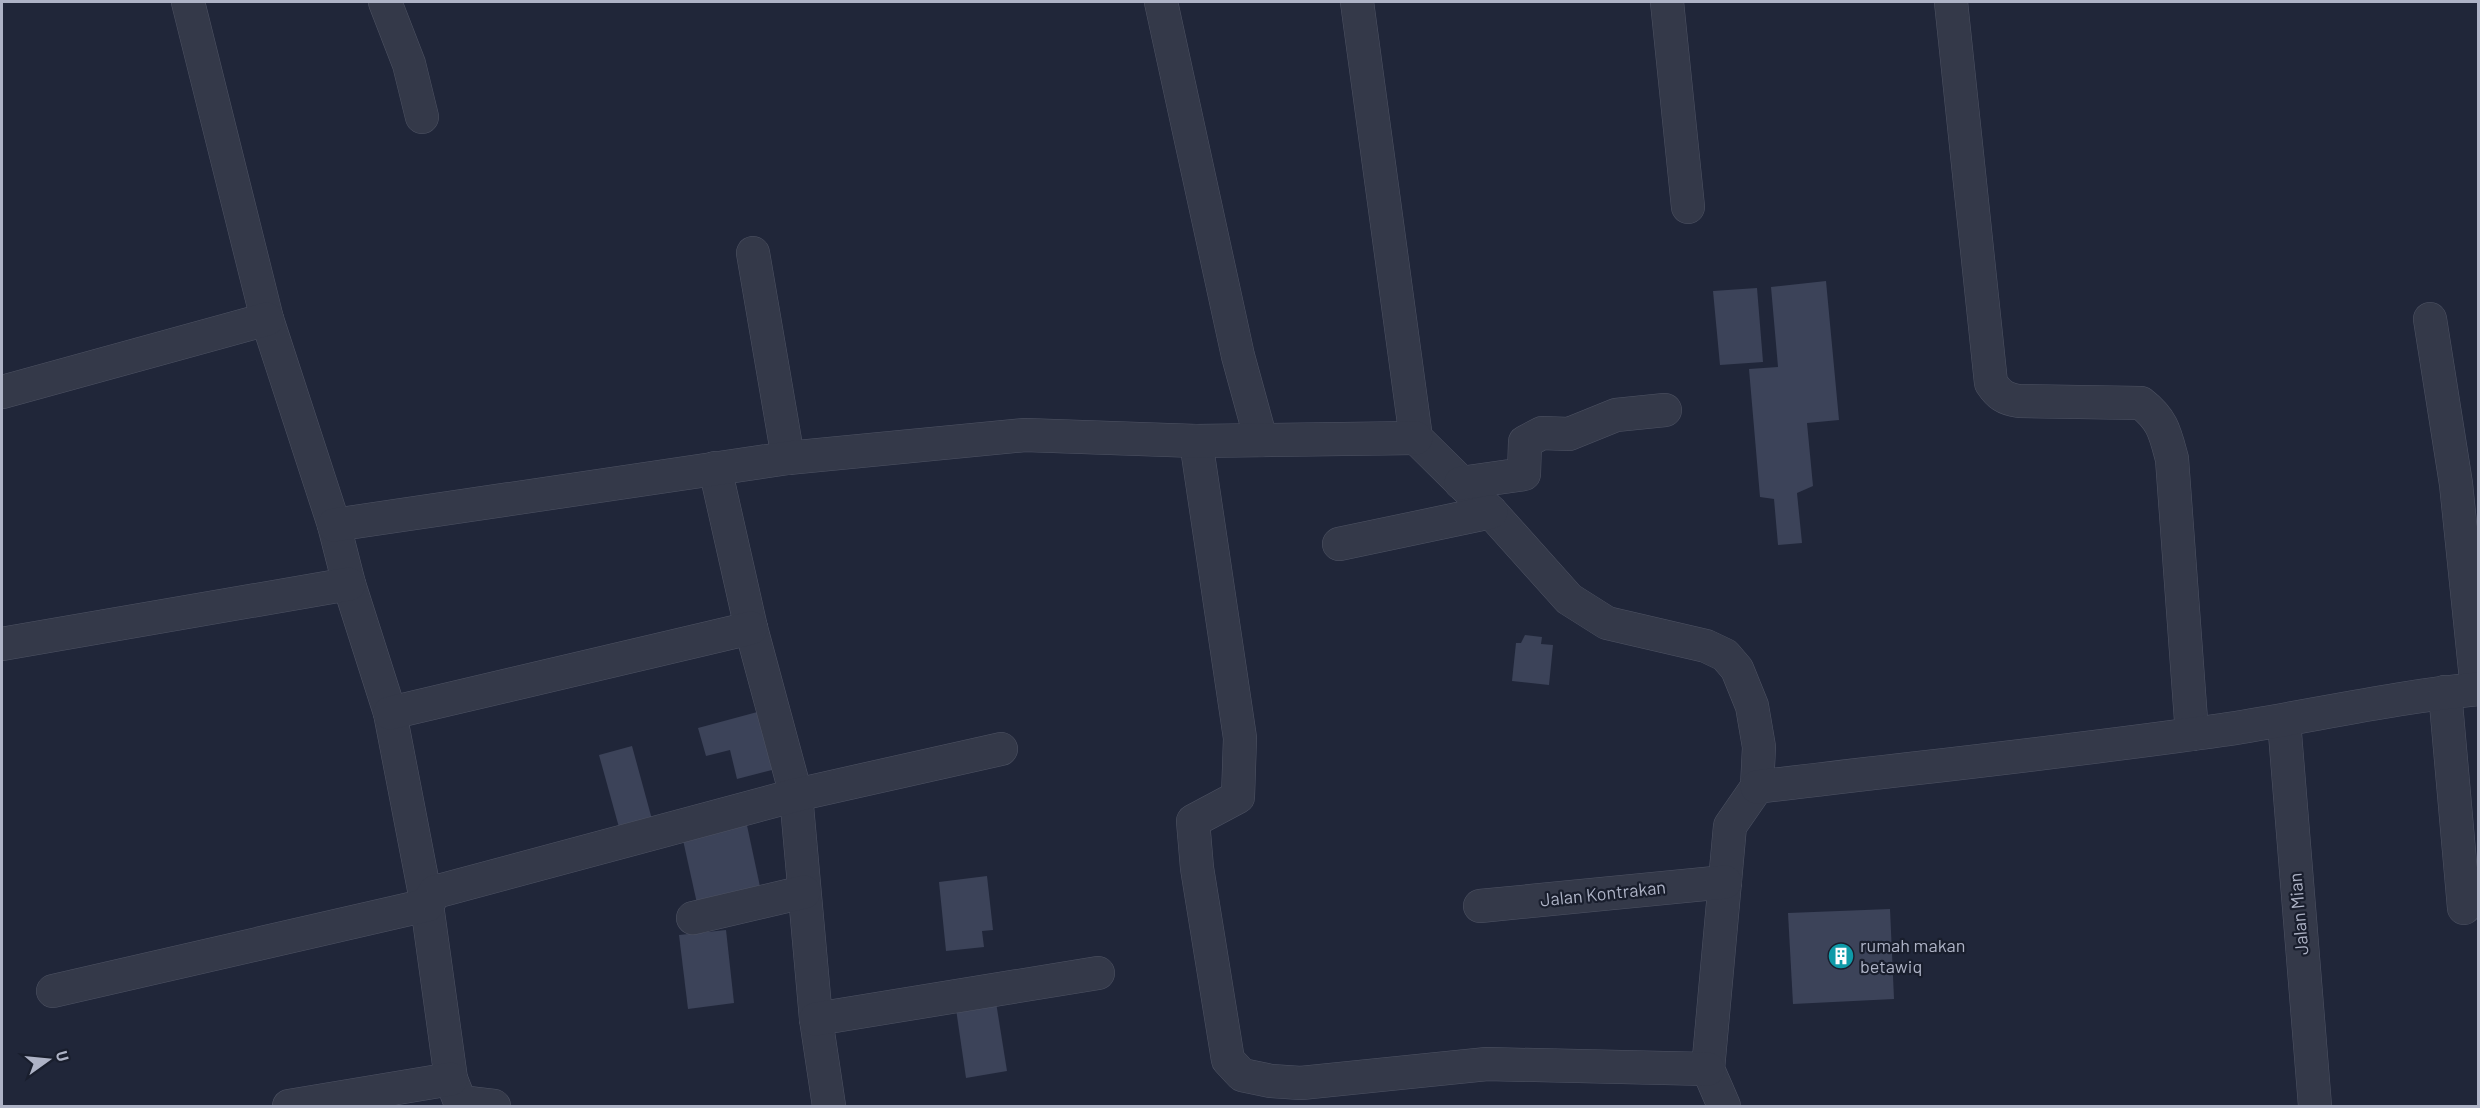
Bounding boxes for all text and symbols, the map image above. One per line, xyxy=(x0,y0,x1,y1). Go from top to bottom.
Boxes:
street label: Jalan Mian xyxy=(2283,872,2313,956)
street label: Jalan Kontrakan xyxy=(1539,875,1667,911)
place label: rumah makan betawiq xyxy=(1860,934,1965,977)
building icon: rumah makan betawiq xyxy=(1826,941,1856,971)
north arrow xyxy=(18,1030,78,1090)
text: U xyxy=(52,1049,73,1063)

